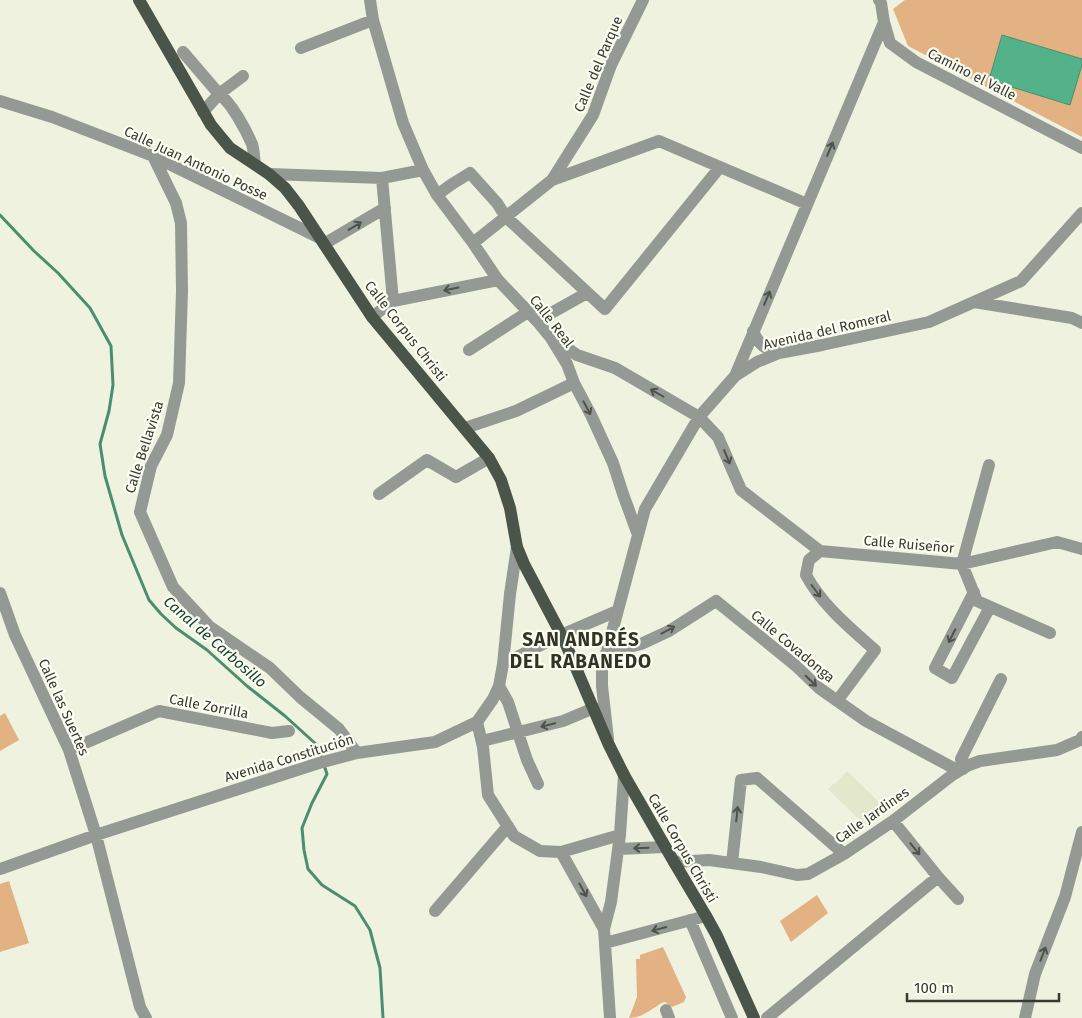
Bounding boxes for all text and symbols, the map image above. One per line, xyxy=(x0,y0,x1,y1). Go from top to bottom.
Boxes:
street label: Calle del Parque xyxy=(571,14,626,115)
street label: Camino el Valle xyxy=(925,45,1019,104)
street label: Calle Juan Antonio Posse xyxy=(121,123,270,204)
one-way arrow xyxy=(826,142,836,157)
one-way arrow xyxy=(347,221,361,231)
street label: Calle Corpus Christi xyxy=(361,277,450,385)
one-way arrow xyxy=(443,285,459,295)
one-way arrow xyxy=(763,291,773,306)
street label: Calle Real xyxy=(526,292,577,351)
street label: Avenida del Romeral xyxy=(762,308,893,353)
one-way arrow xyxy=(649,388,664,398)
street label: Calle Bellavista xyxy=(122,399,167,496)
one-way arrow xyxy=(583,400,592,415)
one-way arrow xyxy=(722,449,732,464)
street label: Calle Ruiseñor xyxy=(863,532,956,557)
one-way arrow xyxy=(811,584,821,598)
water label: Canal de Carbosillo xyxy=(160,592,270,692)
street label: Calle Covadonga xyxy=(747,606,838,686)
one-way arrow xyxy=(660,625,675,635)
district label: SAN ANDRÉS DEL RABANEDO xyxy=(510,626,652,673)
one-way arrow xyxy=(947,628,957,643)
street label: Calle las Suertes xyxy=(35,656,93,759)
one-way arrow xyxy=(805,674,817,687)
street label: Calle Zorrilla xyxy=(168,690,250,722)
one-way arrow xyxy=(540,720,556,730)
street label: Avenida Constitución xyxy=(223,731,356,786)
street label: Calle Jardines xyxy=(832,783,913,847)
street label: Calle Corpus Christi xyxy=(644,791,721,906)
one-way arrow xyxy=(732,807,742,823)
one-way arrow xyxy=(910,842,921,855)
one-way arrow xyxy=(634,843,650,853)
one-way arrow xyxy=(578,882,588,897)
one-way arrow xyxy=(651,924,667,934)
one-way arrow xyxy=(1039,947,1048,963)
scale bar xyxy=(907,970,1060,1002)
text: 100 m xyxy=(914,979,954,997)

